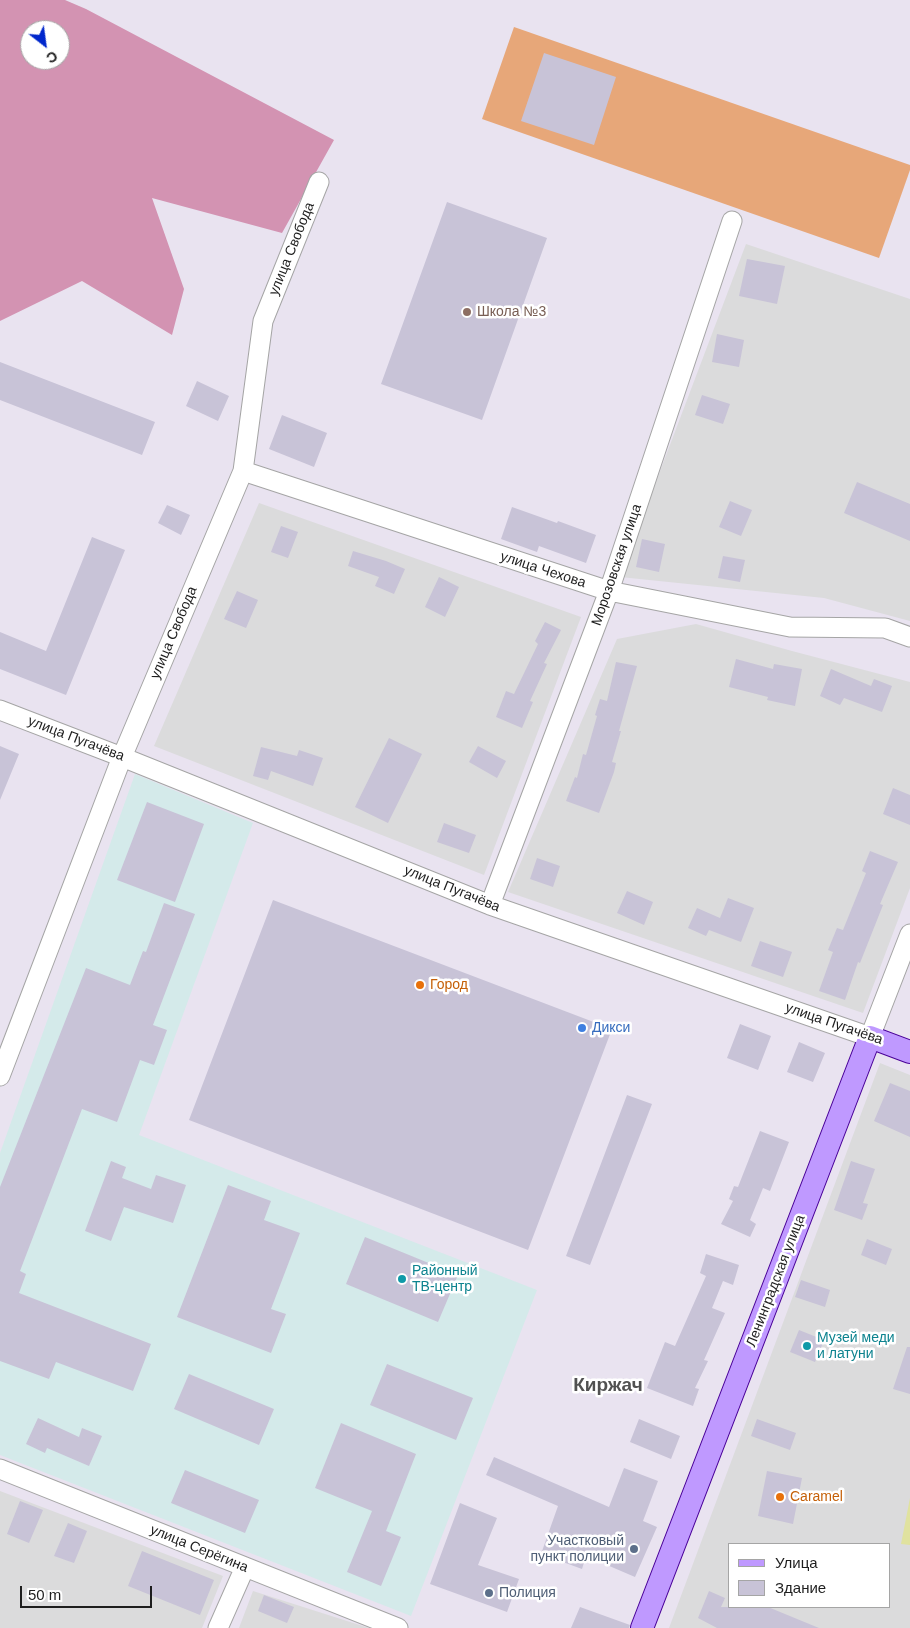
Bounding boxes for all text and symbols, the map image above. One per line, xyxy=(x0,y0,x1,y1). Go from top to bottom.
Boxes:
north arrow xyxy=(20,20,70,70)
text: С xyxy=(44,48,60,67)
street label: улица Свобода xyxy=(266,200,318,298)
place label: Школа №3 xyxy=(477,304,546,320)
marker: Школа №3 xyxy=(461,306,473,318)
street label: Морозовская улица xyxy=(588,502,646,628)
street label: улица Чехова xyxy=(498,548,588,592)
street label: улица Свобода xyxy=(147,584,201,682)
street label: улица Пугачёва xyxy=(25,713,127,765)
street label: улица Пугачёва xyxy=(402,862,502,916)
place label: Город xyxy=(430,977,468,993)
marker: Город xyxy=(414,979,426,991)
street label: улица Пугачёва xyxy=(783,999,885,1049)
place label: Дикси xyxy=(592,1020,630,1036)
marker: Дикси xyxy=(576,1022,588,1034)
street label: Ленинградская улица xyxy=(743,1213,809,1349)
place label: Районный ТВ-центр xyxy=(412,1263,478,1295)
marker: Районный ТВ-центр xyxy=(396,1273,408,1285)
place label: Музей меди и латуни xyxy=(817,1330,895,1362)
marker: Музей меди и латуни xyxy=(801,1340,813,1352)
district label: Киржач xyxy=(573,1375,643,1397)
place label: Caramel xyxy=(790,1489,843,1505)
marker: Caramel xyxy=(774,1491,786,1503)
street label: улица Серёгина xyxy=(148,1522,250,1576)
place label: Участковый пункт полиции xyxy=(530,1533,624,1565)
marker: Участковый пункт полиции xyxy=(628,1543,640,1555)
legend xyxy=(728,1543,890,1608)
text: Улица xyxy=(775,1554,818,1571)
scale bar xyxy=(22,1576,155,1608)
text: Здание xyxy=(775,1579,826,1596)
place label: Полиция xyxy=(499,1585,556,1601)
text: 50 m xyxy=(28,1586,61,1603)
marker: Полиция xyxy=(483,1587,495,1599)

